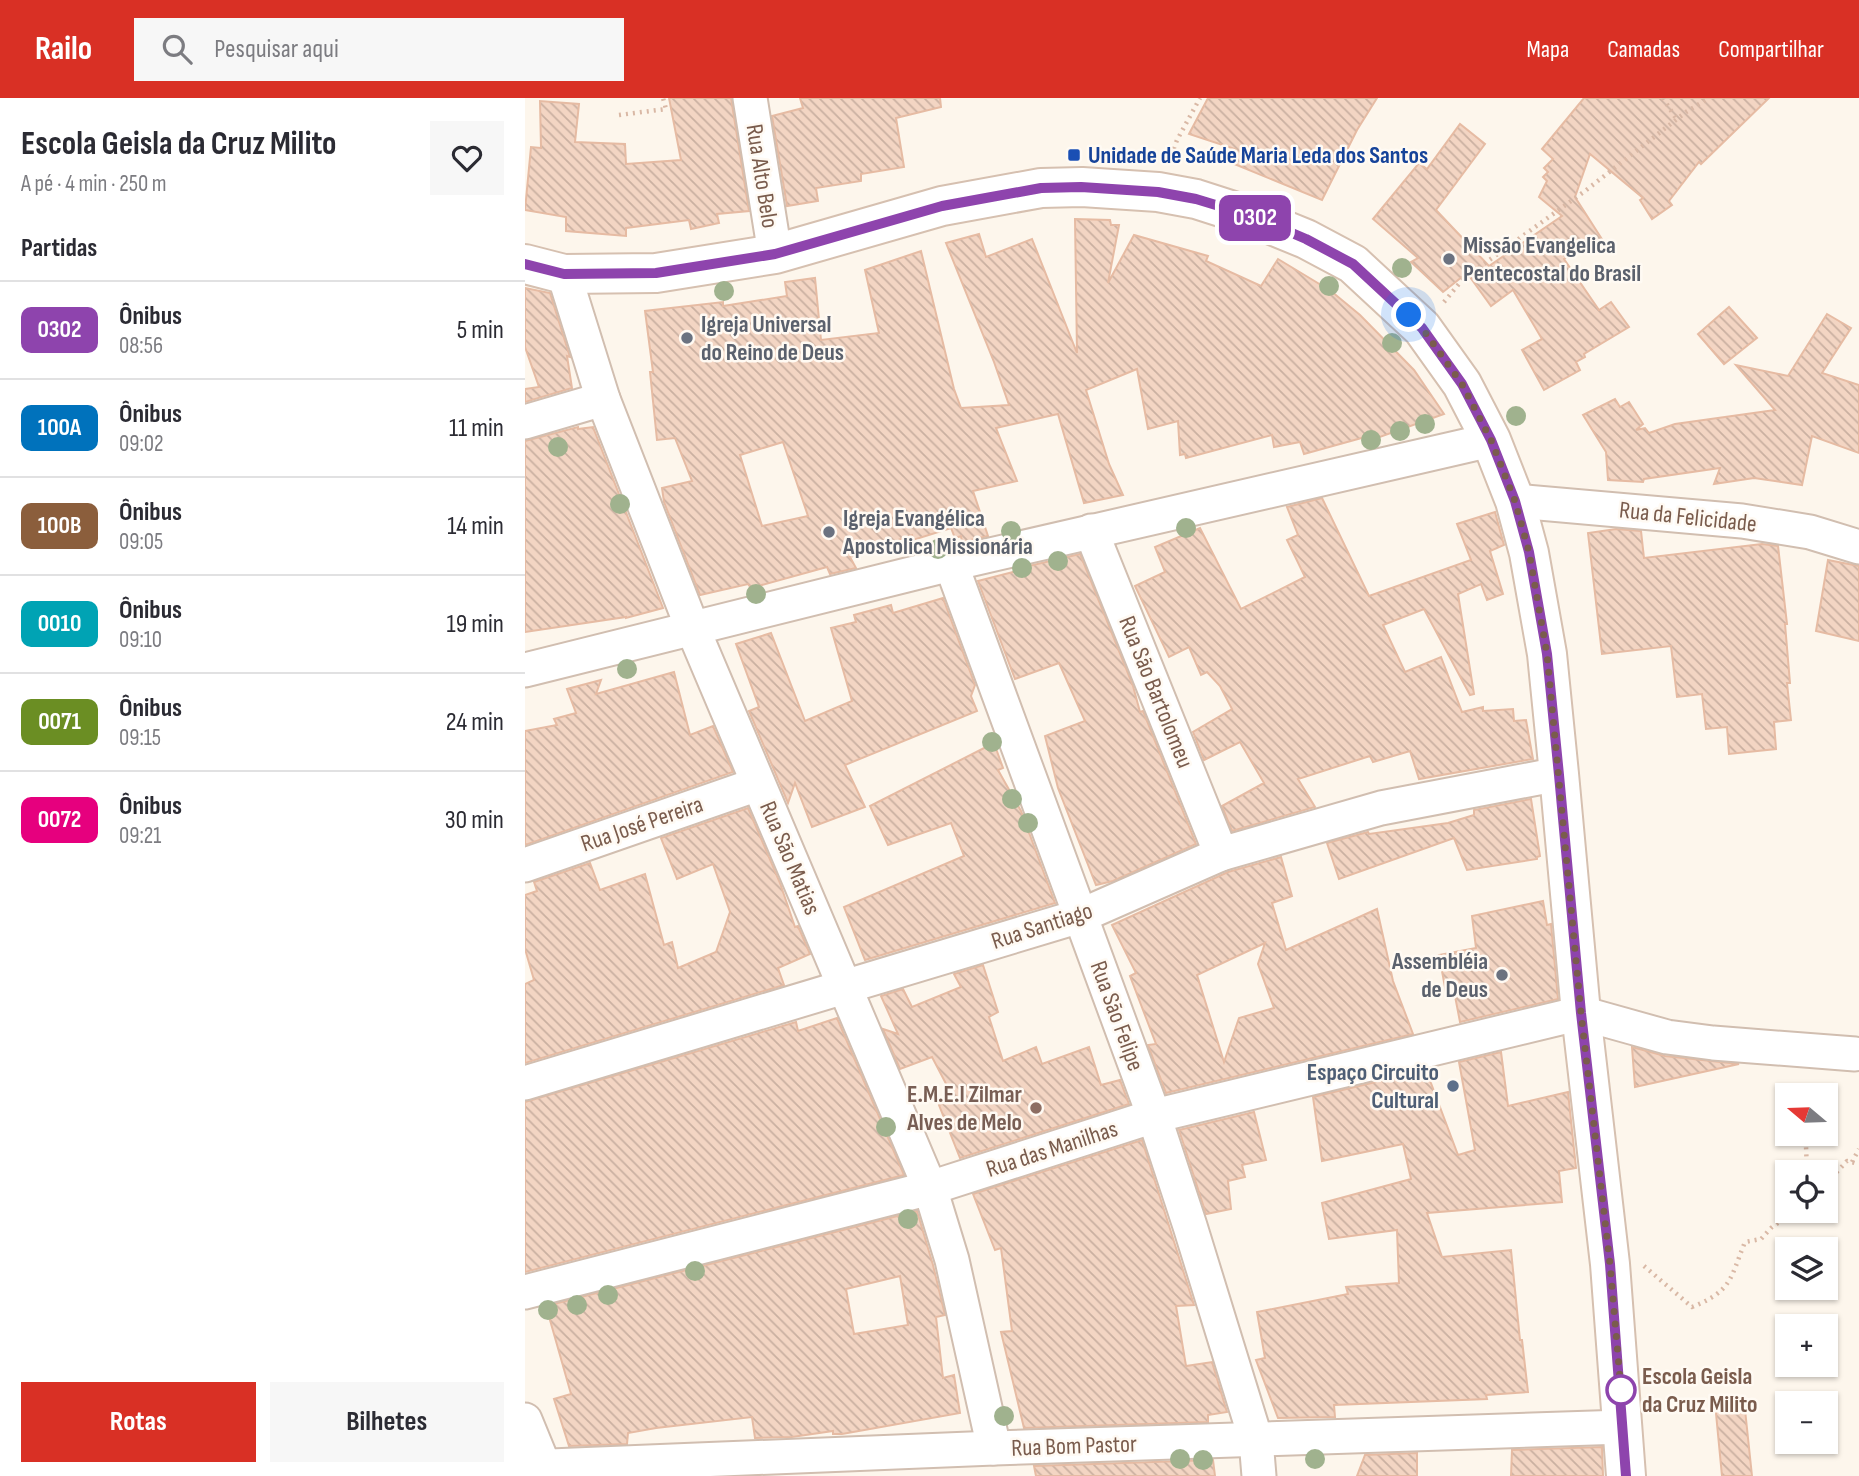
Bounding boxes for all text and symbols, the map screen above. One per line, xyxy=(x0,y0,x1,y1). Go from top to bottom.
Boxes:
search box xyxy=(134,18,624,81)
text: Railo xyxy=(35,29,92,69)
icon: search xyxy=(158,30,196,68)
text: Pesquisar aqui xyxy=(214,34,339,65)
text: Mapa xyxy=(1527,35,1569,64)
text: Camadas xyxy=(1607,35,1680,64)
text: Compartilhar xyxy=(1718,35,1824,64)
button: heart xyxy=(430,121,504,195)
street label: Rua Alto Belo xyxy=(739,122,785,230)
text: Escola Geisla da Cruz Milito xyxy=(21,124,337,164)
place label: Unidade de Saúde Maria Leda dos Santos xyxy=(1088,141,1428,170)
marker: Unidade de Saúde Maria Leda dos Santos xyxy=(1066,147,1082,163)
text: A pé · 4 min · 250 m xyxy=(21,170,167,198)
line badge: 0302 xyxy=(1206,195,1304,241)
text: 0302 xyxy=(1233,203,1277,232)
place label: Missão Evangelica Pentecostal do Brasil xyxy=(1463,231,1641,288)
text: Partidas xyxy=(21,233,97,264)
marker: Missão Evangelica Pentecostal do Brasil xyxy=(1441,251,1457,267)
your location xyxy=(1391,297,1426,332)
text: Ônibus xyxy=(119,301,182,332)
place label: Igreja Universal do Reino de Deus xyxy=(701,310,844,367)
text: 0302 xyxy=(37,315,82,344)
text: 5 min xyxy=(457,315,504,346)
marker: Igreja Universal do Reino de Deus xyxy=(679,330,695,346)
text: 08:56 xyxy=(119,332,163,360)
text: Ônibus xyxy=(119,399,182,430)
text: 100A xyxy=(38,413,81,442)
text: 11 min xyxy=(449,413,504,444)
text: 09:02 xyxy=(119,430,164,458)
street label: Rua da Felicidade xyxy=(1618,495,1758,539)
text: Ônibus xyxy=(119,497,182,528)
place label: Igreja Evangélica Apostolica Missionária xyxy=(842,504,1033,561)
text: 100B xyxy=(38,511,81,540)
text: 14 min xyxy=(447,511,504,542)
marker: Igreja Evangélica Apostolica Missionária xyxy=(821,524,837,540)
text: 09:05 xyxy=(119,528,163,556)
text: Ônibus xyxy=(119,595,182,626)
text: 0010 xyxy=(38,609,81,638)
text: 19 min xyxy=(447,609,504,640)
street label: Rua São Bartolomeu xyxy=(1112,612,1200,772)
text: 09:10 xyxy=(119,626,162,654)
text: Ônibus xyxy=(119,693,182,724)
text: 0071 xyxy=(38,707,81,736)
text: 24 min xyxy=(446,707,504,738)
text: 09:15 xyxy=(119,724,161,752)
street label: Rua José Pereira xyxy=(577,790,707,858)
text: Ônibus xyxy=(119,791,182,822)
street label: Rua São Matias xyxy=(753,797,827,919)
text: 0072 xyxy=(38,805,81,834)
text: 30 min xyxy=(445,805,504,836)
text: 09:21 xyxy=(119,822,161,850)
street label: Rua Santiago xyxy=(988,896,1096,956)
place label: Assembléia de Deus xyxy=(1391,947,1488,1004)
street label: Rua São Felipe xyxy=(1084,957,1150,1075)
marker: Assembléia de Deus xyxy=(1494,967,1510,983)
place label: Espaço Circuito Cultural xyxy=(1307,1058,1439,1115)
marker: Espaço Circuito Cultural xyxy=(1445,1078,1461,1094)
place label: E.M.E.I Zilmar Alves de Melo xyxy=(906,1080,1023,1137)
north arrow xyxy=(1775,1083,1837,1146)
map controls xyxy=(1775,1083,1838,1454)
marker: E.M.E.I Zilmar Alves de Melo xyxy=(1028,1100,1044,1116)
street label: Rua das Manilhas xyxy=(983,1114,1121,1184)
button: locate xyxy=(1775,1160,1838,1223)
button: layers xyxy=(1775,1237,1838,1300)
button: + xyxy=(1775,1314,1838,1377)
place label: Escola Geisla da Cruz Milito xyxy=(1642,1362,1758,1419)
marker: Escola Geisla da Cruz Milito xyxy=(1606,1375,1636,1405)
button: Rotas xyxy=(21,1382,256,1462)
button: Bilhetes xyxy=(270,1382,504,1462)
button: − xyxy=(1775,1391,1838,1454)
street label: Rua Bom Pastor xyxy=(1011,1429,1137,1463)

